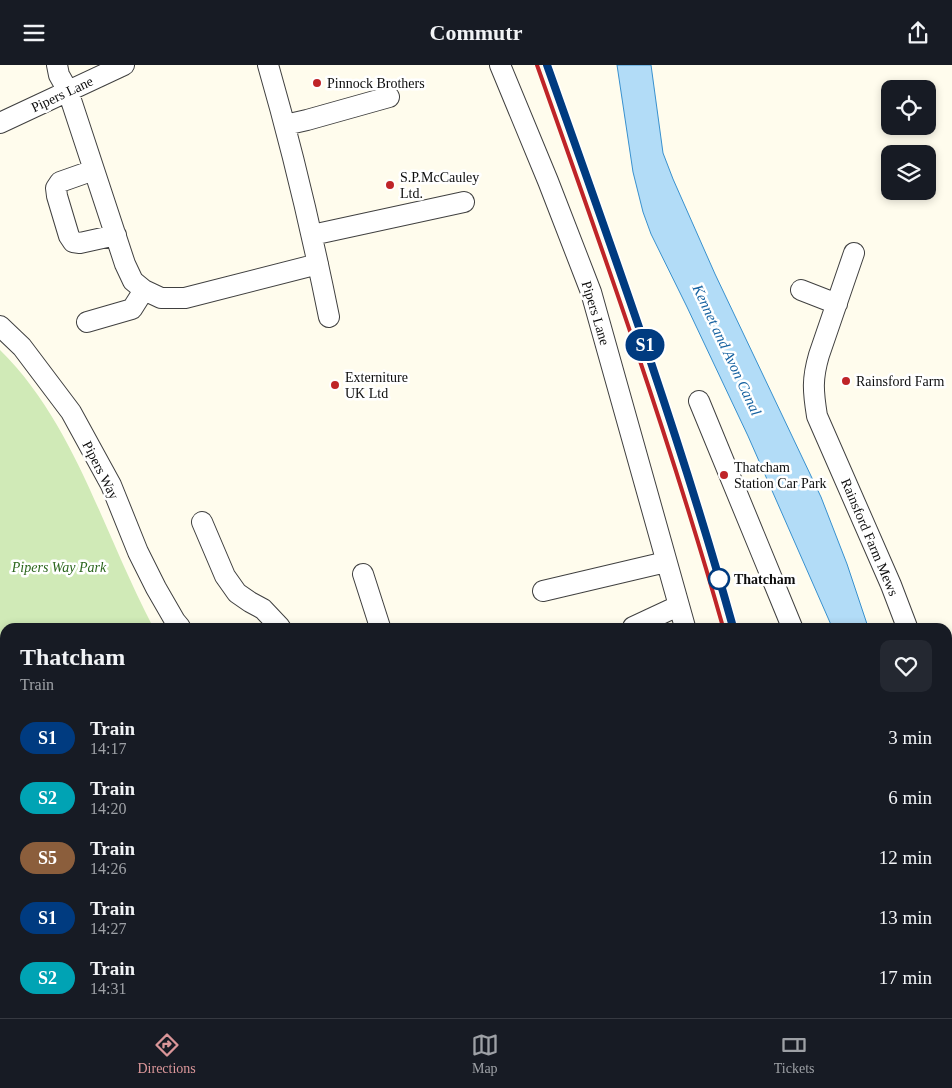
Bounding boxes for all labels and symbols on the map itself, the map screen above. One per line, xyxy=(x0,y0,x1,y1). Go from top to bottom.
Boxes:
street label: Pipers Lane xyxy=(29,74,96,115)
place label: Pinnock Brothers xyxy=(327,76,425,91)
marker: Pinnock Brothers xyxy=(311,77,323,89)
place label: S.P.McCauley Ltd. xyxy=(400,170,479,201)
marker: S.P.McCauley Ltd. xyxy=(384,179,396,191)
street label: Pipers Lane xyxy=(579,279,612,347)
water label: Kennet and Avon Canal xyxy=(689,281,764,418)
line badge: S1 xyxy=(622,329,668,361)
place label: Externiture UK Ltd xyxy=(345,370,408,401)
place label: Rainsford Farm xyxy=(856,374,944,389)
marker: Rainsford Farm xyxy=(840,375,852,387)
marker: Externiture UK Ltd xyxy=(329,379,341,391)
street label: Pipers Way xyxy=(79,439,122,502)
place label: Thatcham Station Car Park xyxy=(734,460,827,491)
marker: Thatcham Station Car Park xyxy=(718,469,730,481)
street label: Rainsford Farm Mews xyxy=(838,476,901,598)
park label: Pipers Way Park xyxy=(11,560,107,575)
marker: Thatcham xyxy=(708,568,730,590)
place label: Thatcham xyxy=(734,572,796,587)

